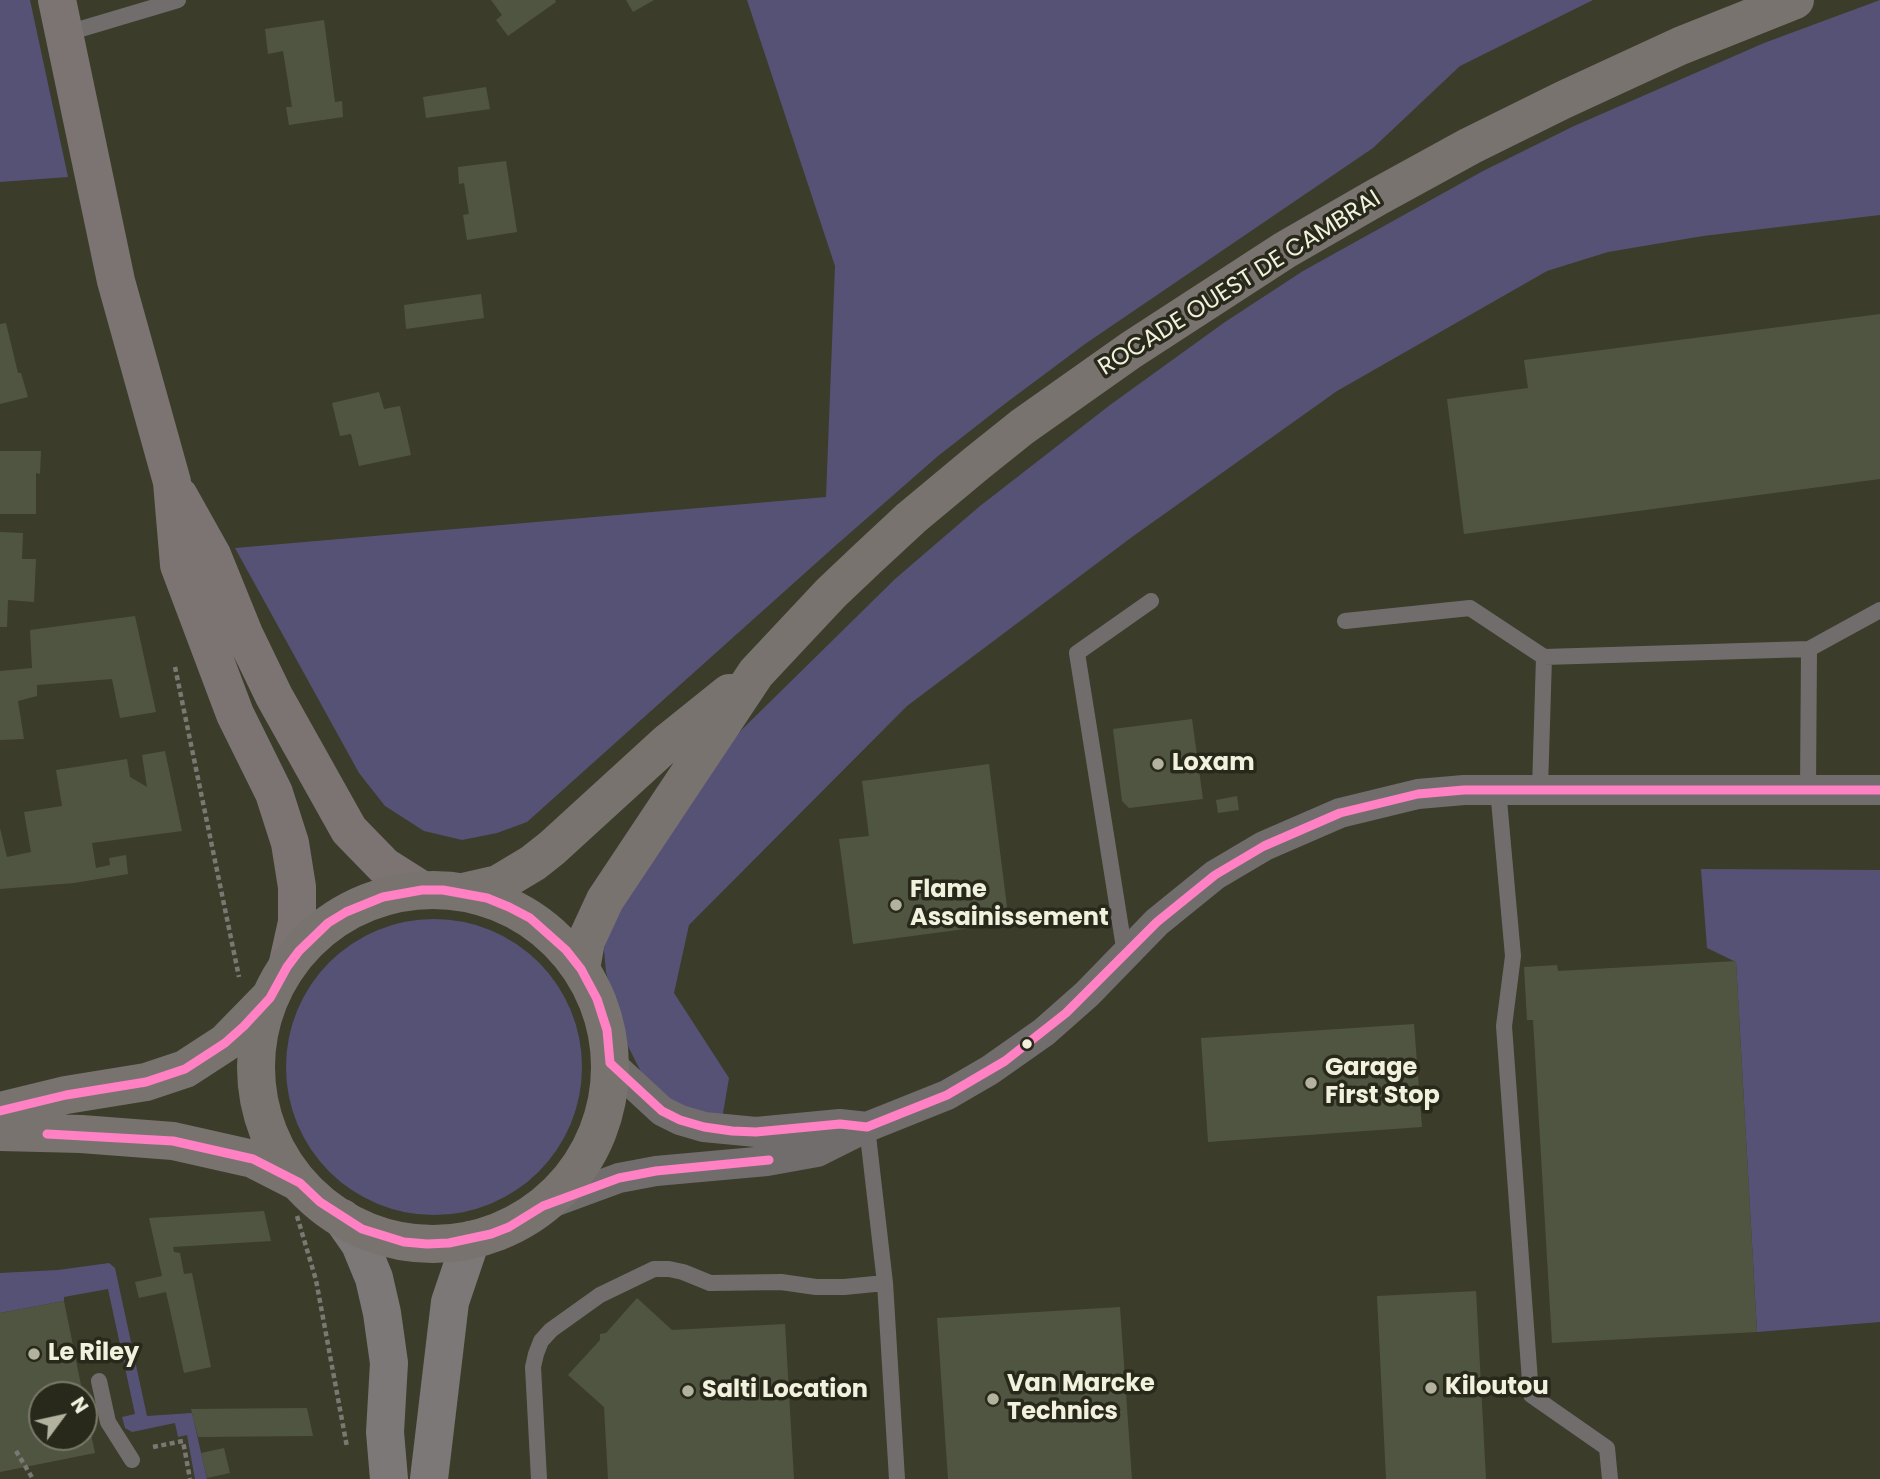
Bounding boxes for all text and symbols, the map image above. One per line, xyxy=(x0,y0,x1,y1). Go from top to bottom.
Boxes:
street label: ROCADE OUEST DE CAMBRAI xyxy=(1094,185,1386,383)
place label: Loxam xyxy=(1172,750,1255,778)
marker: Loxam xyxy=(1150,756,1166,772)
place label: Flame Assainissement xyxy=(910,877,1109,933)
marker: Flame Assainissement xyxy=(888,897,904,913)
unlabelled marker xyxy=(1020,1037,1034,1051)
place label: Garage First Stop xyxy=(1325,1055,1440,1111)
marker: Garage First Stop xyxy=(1303,1075,1319,1091)
place label: Le Riley xyxy=(48,1340,139,1368)
marker: Le Riley xyxy=(26,1346,42,1362)
place label: Van Marcke Technics xyxy=(1007,1371,1155,1427)
place label: Kiloutou xyxy=(1445,1374,1549,1402)
place label: Salti Location xyxy=(702,1377,868,1405)
marker: Kiloutou xyxy=(1423,1380,1439,1396)
north arrow xyxy=(28,1381,98,1451)
marker: Salti Location xyxy=(680,1383,696,1399)
marker: Van Marcke Technics xyxy=(985,1391,1001,1407)
text: N xyxy=(64,1392,95,1419)

